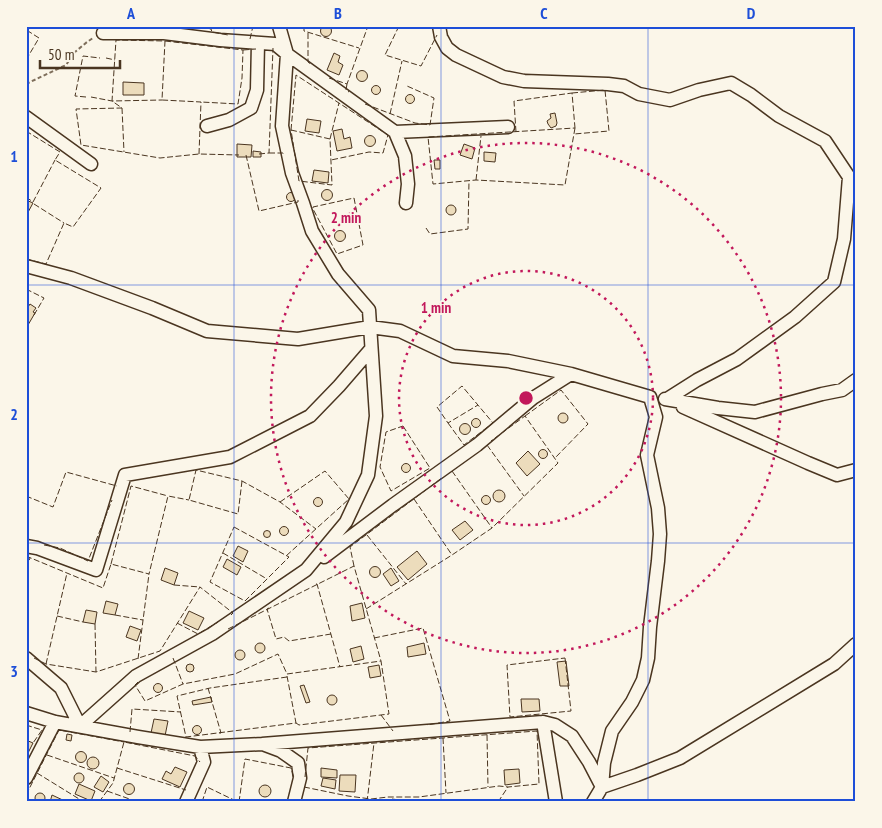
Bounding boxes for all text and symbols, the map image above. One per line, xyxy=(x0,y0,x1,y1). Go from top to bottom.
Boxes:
text: A xyxy=(126,3,136,23)
text: B xyxy=(334,3,342,23)
text: C xyxy=(540,3,548,23)
text: D xyxy=(747,3,756,23)
scale bar xyxy=(40,38,120,70)
text: 50 m xyxy=(48,45,74,64)
text: 1 xyxy=(10,146,18,166)
text: 2 min xyxy=(331,208,361,227)
text: 1 min xyxy=(421,298,451,317)
centre of rings xyxy=(517,389,535,407)
text: 2 xyxy=(10,404,18,424)
text: 3 xyxy=(10,661,18,681)

